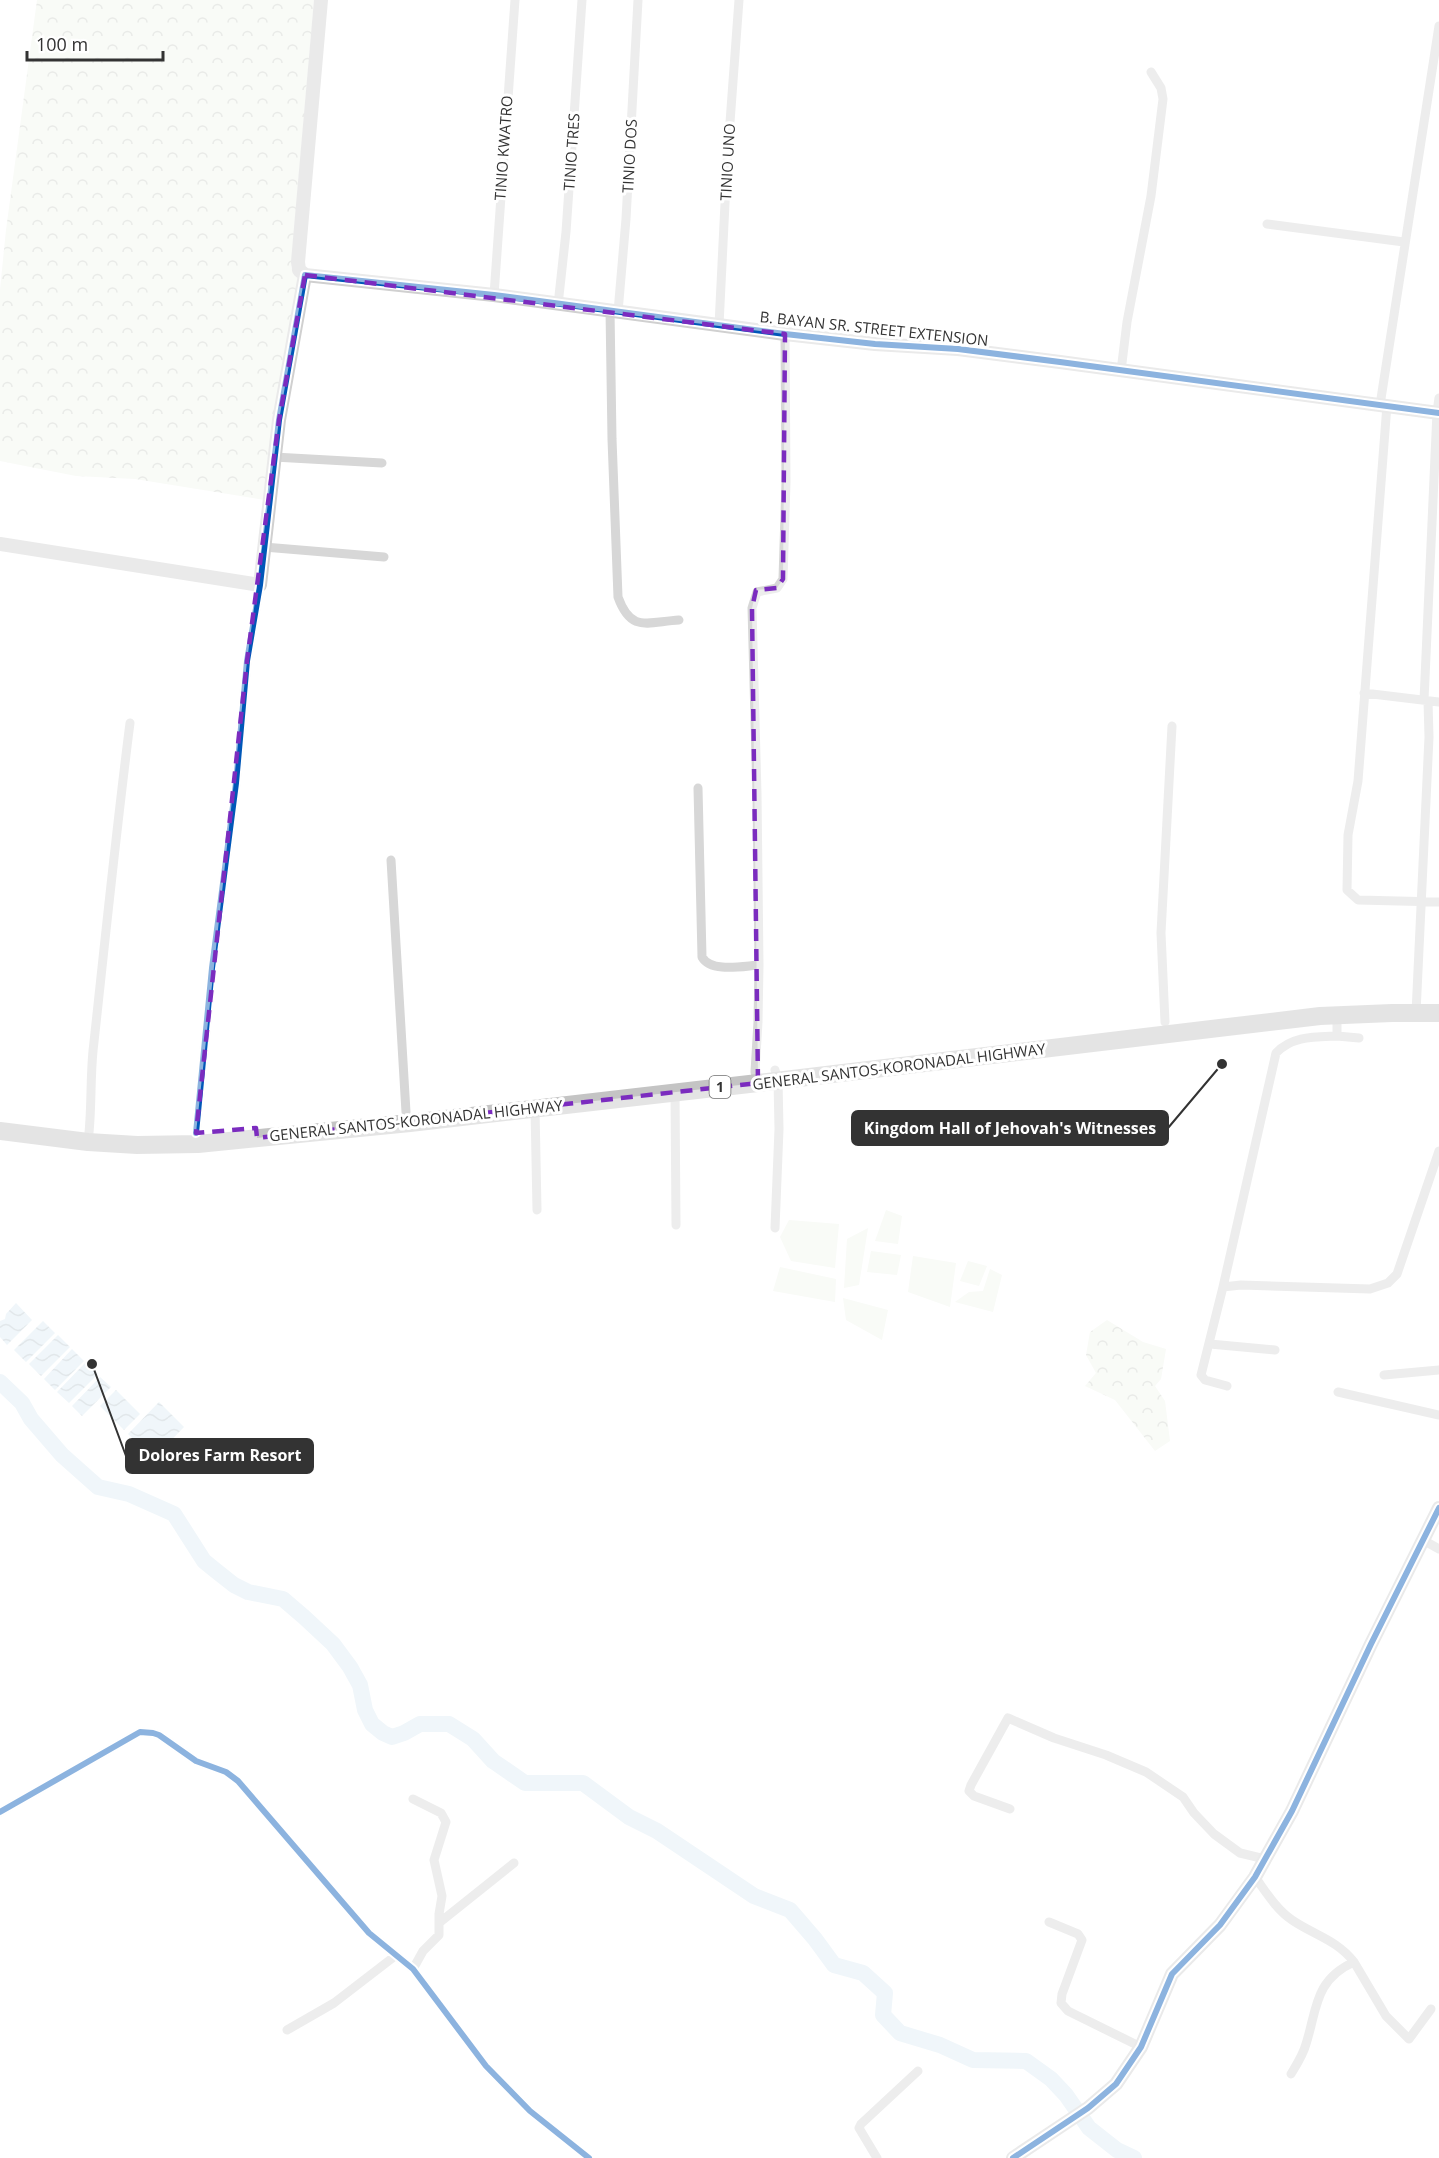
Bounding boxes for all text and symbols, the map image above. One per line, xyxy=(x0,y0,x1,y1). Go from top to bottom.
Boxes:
scale bar xyxy=(27,24,164,62)
text: 100 m xyxy=(36,32,88,56)
street label: TINIO KWATRO xyxy=(489,95,517,201)
street label: TINIO TRES xyxy=(558,113,584,191)
street label: TINIO DOS xyxy=(617,118,641,194)
street label: TINIO UNO xyxy=(715,123,739,201)
street label: B. BAYAN SR. STREET EXTENSION xyxy=(759,306,989,350)
street label: GENERAL SANTOS-KORONADAL HIGHWAY xyxy=(751,1038,1047,1094)
road number: 1 xyxy=(710,1076,730,1098)
street label: GENERAL SANTOS-KORONADAL HIGHWAY xyxy=(268,1095,564,1145)
callout: Kingdom Hall of Jehovah's Witnesses xyxy=(852,1111,1168,1145)
text: Kingdom Hall of Jehovah's Witnesses xyxy=(864,1117,1156,1139)
callout: Dolores Farm Resort xyxy=(126,1439,313,1473)
text: Dolores Farm Resort xyxy=(138,1444,302,1466)

